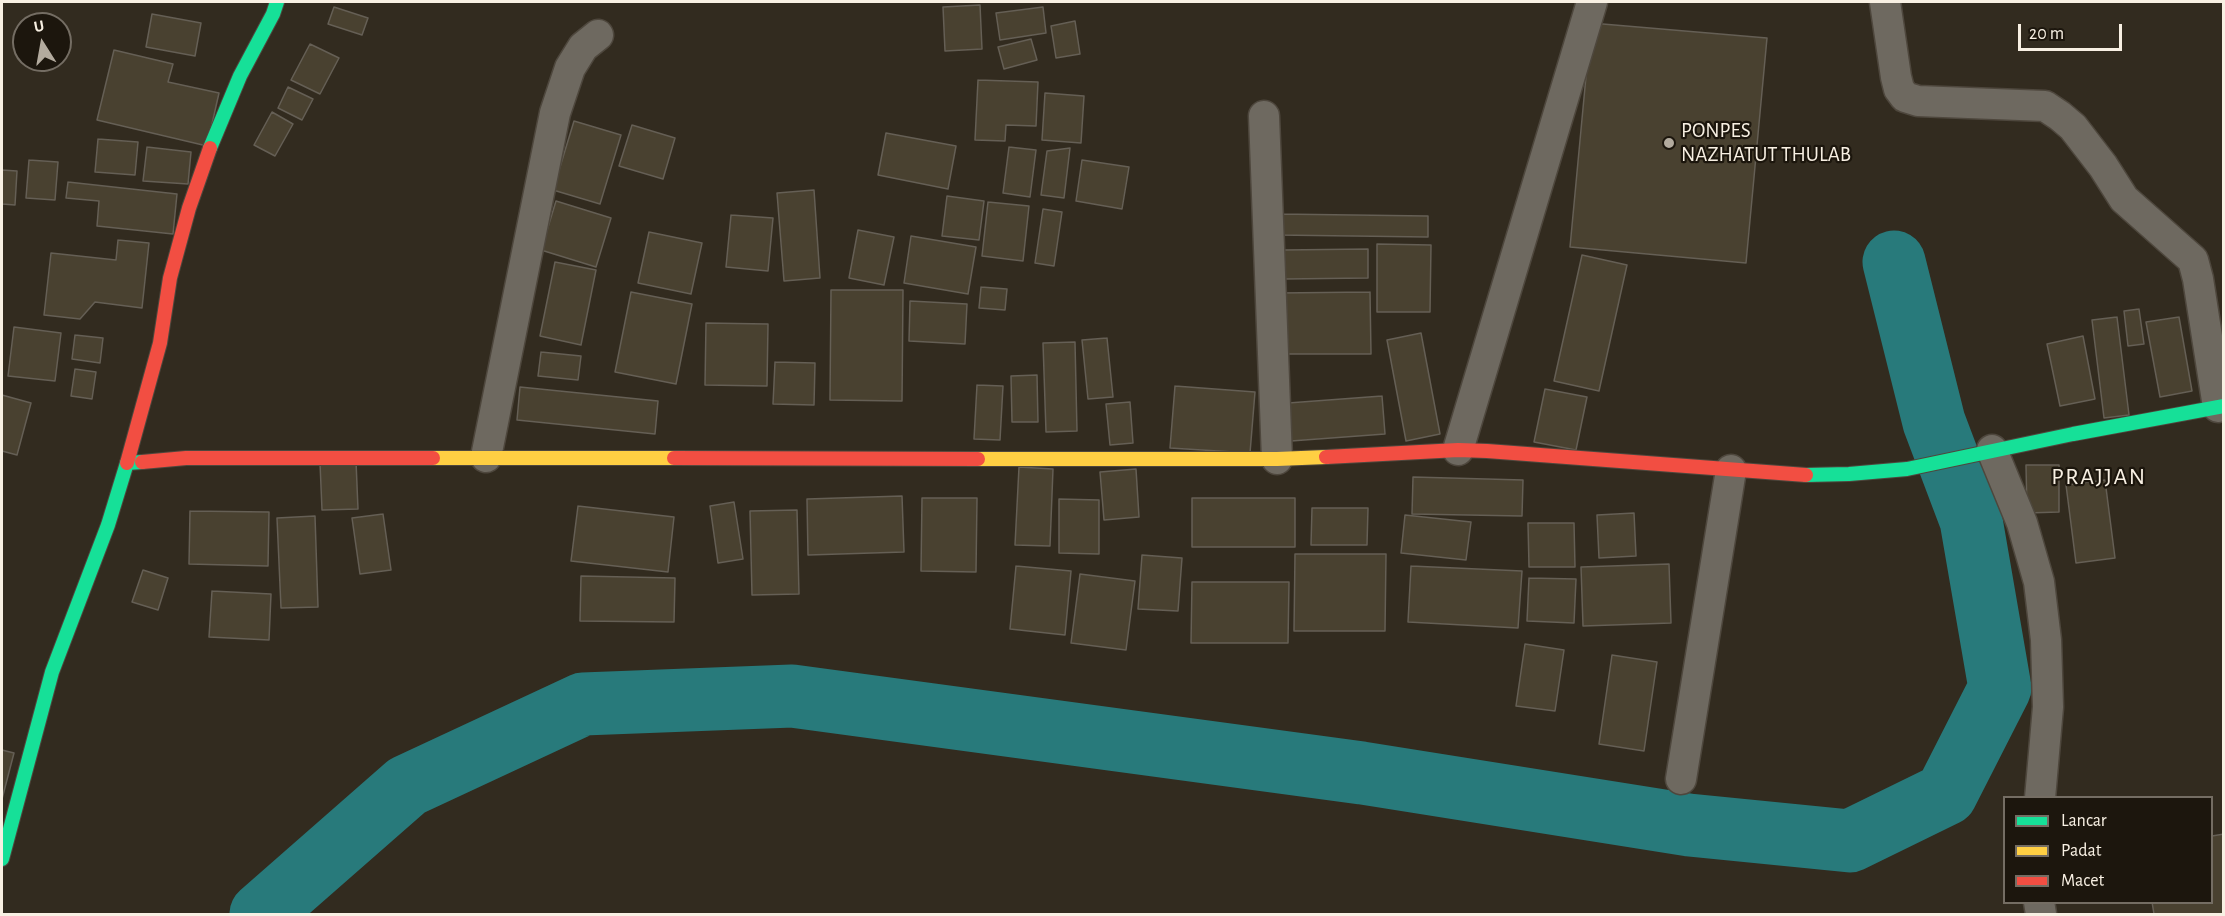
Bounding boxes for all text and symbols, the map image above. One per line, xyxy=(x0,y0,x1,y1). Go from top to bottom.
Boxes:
north arrow xyxy=(12,12,72,72)
scale bar xyxy=(2021,12,2124,50)
text: U xyxy=(32,17,45,35)
text: 20 m xyxy=(2029,25,2064,43)
place label: PONPES NAZHATUT THULAB xyxy=(1681,118,1851,168)
marker: PONPES NAZHATUT THULAB xyxy=(1662,136,1676,150)
district label: PRAJJAN xyxy=(2051,463,2147,491)
legend xyxy=(2003,796,2213,904)
text: Lancar xyxy=(2061,812,2107,830)
text: Padat xyxy=(2061,842,2102,860)
text: Macet xyxy=(2061,872,2104,890)

